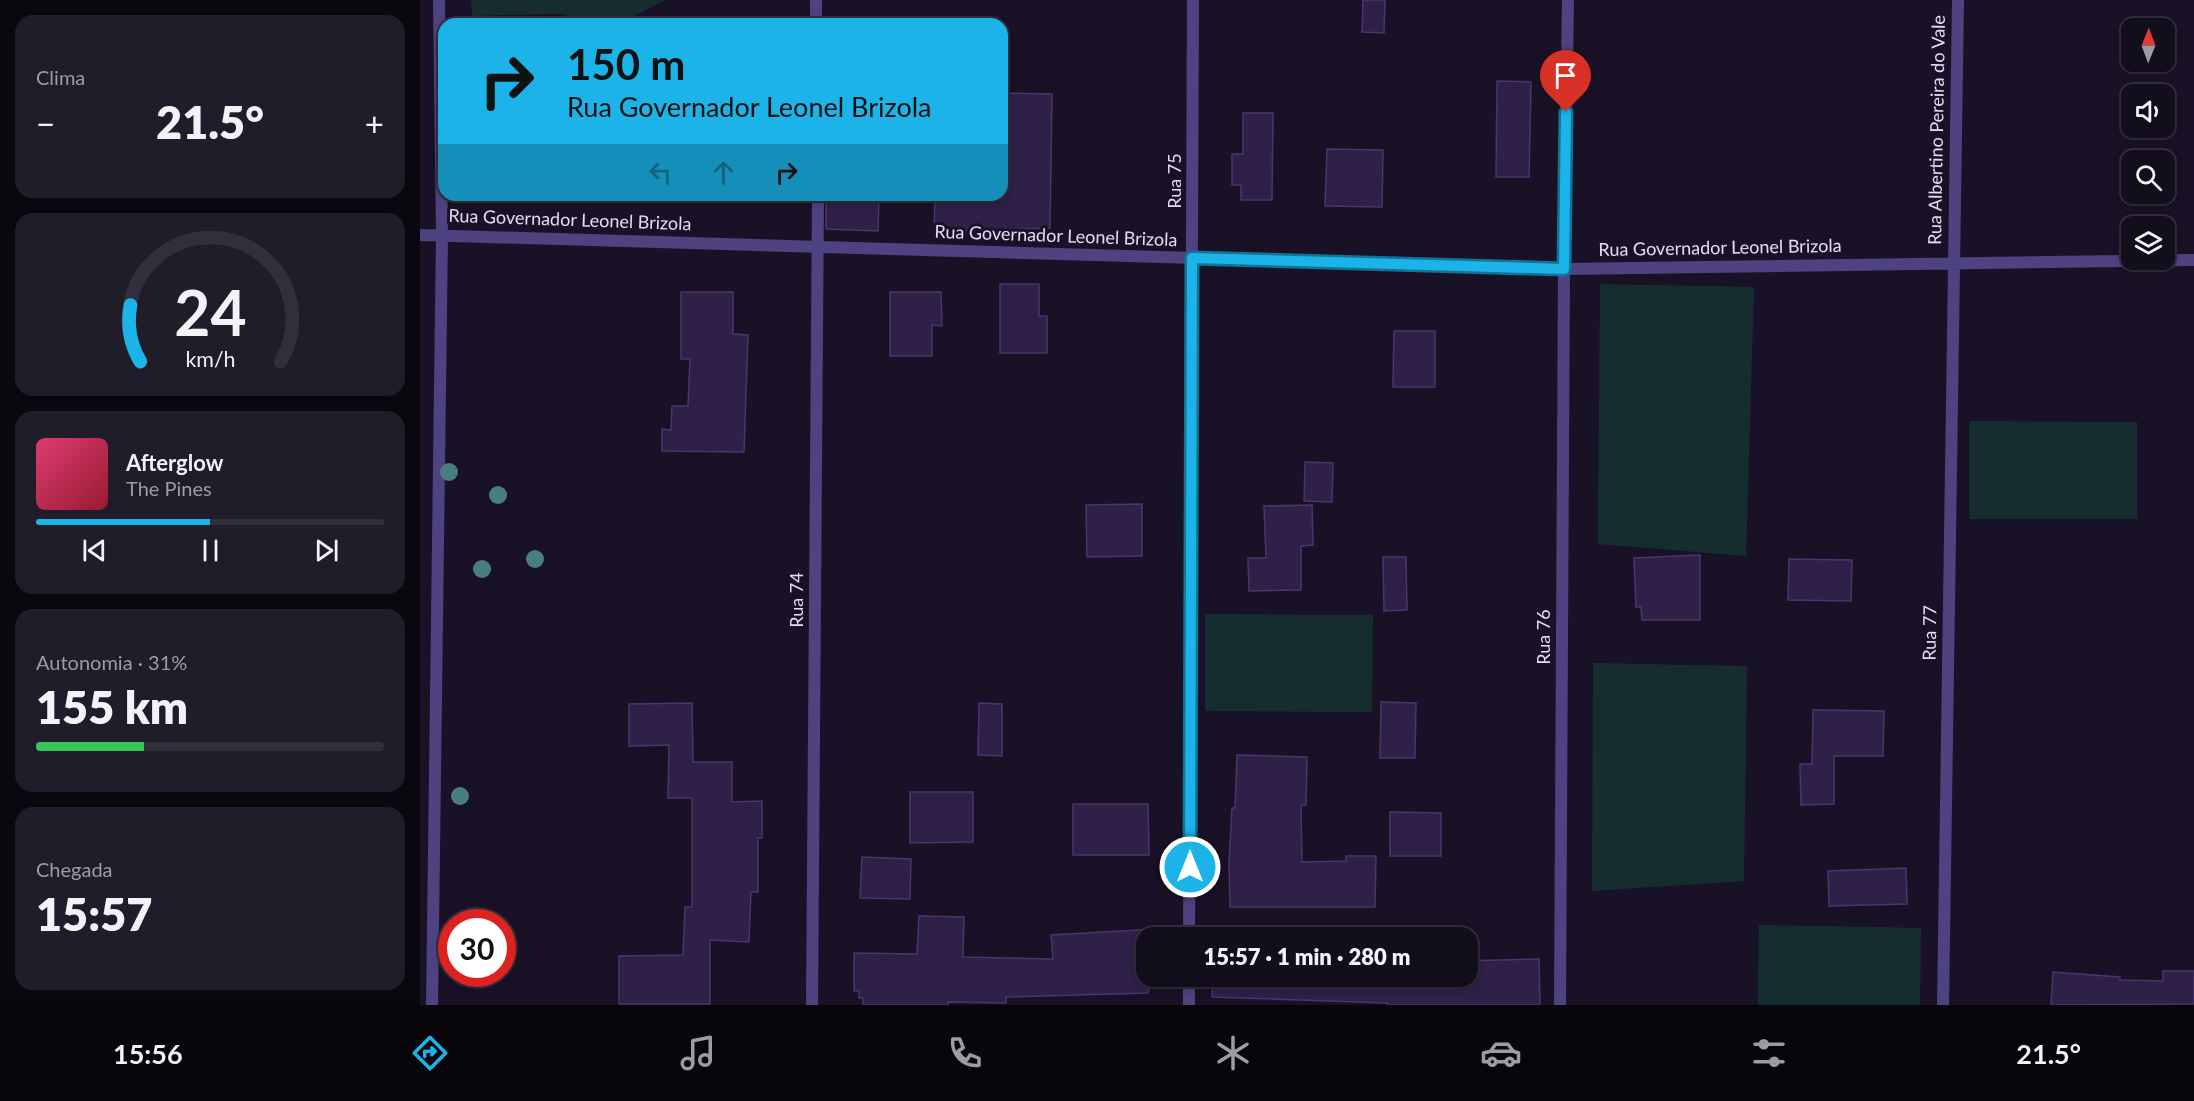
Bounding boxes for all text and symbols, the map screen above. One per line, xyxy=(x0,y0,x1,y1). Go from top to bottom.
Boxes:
street label: Rua Albertino Pereira do Vale xyxy=(1923,15,1949,245)
north arrow xyxy=(2121,18,2175,72)
map controls xyxy=(2121,18,2175,270)
text: 150 m xyxy=(567,39,685,89)
icon: right xyxy=(468,42,546,120)
pin xyxy=(1540,50,1591,112)
icon: arrive xyxy=(1549,59,1582,92)
text: Clima xyxy=(36,65,85,89)
button: sound xyxy=(2121,84,2175,138)
text: Rua Governador Leonel Brizola xyxy=(567,90,932,123)
text: 21.5° xyxy=(156,95,264,149)
text: − xyxy=(36,103,55,143)
text: + xyxy=(365,103,384,143)
button: search xyxy=(2121,150,2175,204)
street label: Rua 75 xyxy=(1163,153,1185,209)
icon: left xyxy=(644,156,677,189)
icon: ahead xyxy=(707,156,740,189)
icon: right xyxy=(770,156,803,189)
street label: Rua Governador Leonel Brizola xyxy=(448,204,692,234)
button: layers xyxy=(2121,216,2175,270)
street label: Rua Governador Leonel Brizola xyxy=(934,220,1178,250)
street label: Rua Governador Leonel Brizola xyxy=(1598,234,1842,260)
text: 24 xyxy=(174,274,246,349)
text: km/h xyxy=(185,346,235,372)
text: Afterglow xyxy=(126,449,223,476)
text: The Pines xyxy=(126,476,212,500)
icon: previous xyxy=(78,534,111,567)
icon: pause xyxy=(194,534,227,567)
icon: next xyxy=(310,534,343,567)
street label: Rua 74 xyxy=(785,572,807,628)
street label: Rua 77 xyxy=(1918,605,1940,661)
street label: Rua 76 xyxy=(1532,609,1554,665)
text: Autonomia · 31% xyxy=(36,650,187,674)
text: 155 km xyxy=(36,680,188,734)
position arrow xyxy=(1158,835,1222,899)
text: Chegada xyxy=(36,857,113,881)
text: 15:57 xyxy=(36,887,152,941)
speed limit sign: 30 xyxy=(438,909,516,987)
text: 15:57 · 1 min · 280 m xyxy=(1204,943,1410,970)
icon: directions xyxy=(409,1032,451,1074)
icon: music xyxy=(677,1032,719,1074)
icon: phone xyxy=(944,1032,986,1074)
icon: climate xyxy=(1212,1032,1254,1074)
icon: car xyxy=(1480,1032,1522,1074)
icon: filters xyxy=(1748,1032,1790,1074)
text: 15:56 xyxy=(113,1037,183,1070)
text: 21.5° xyxy=(2016,1037,2081,1070)

